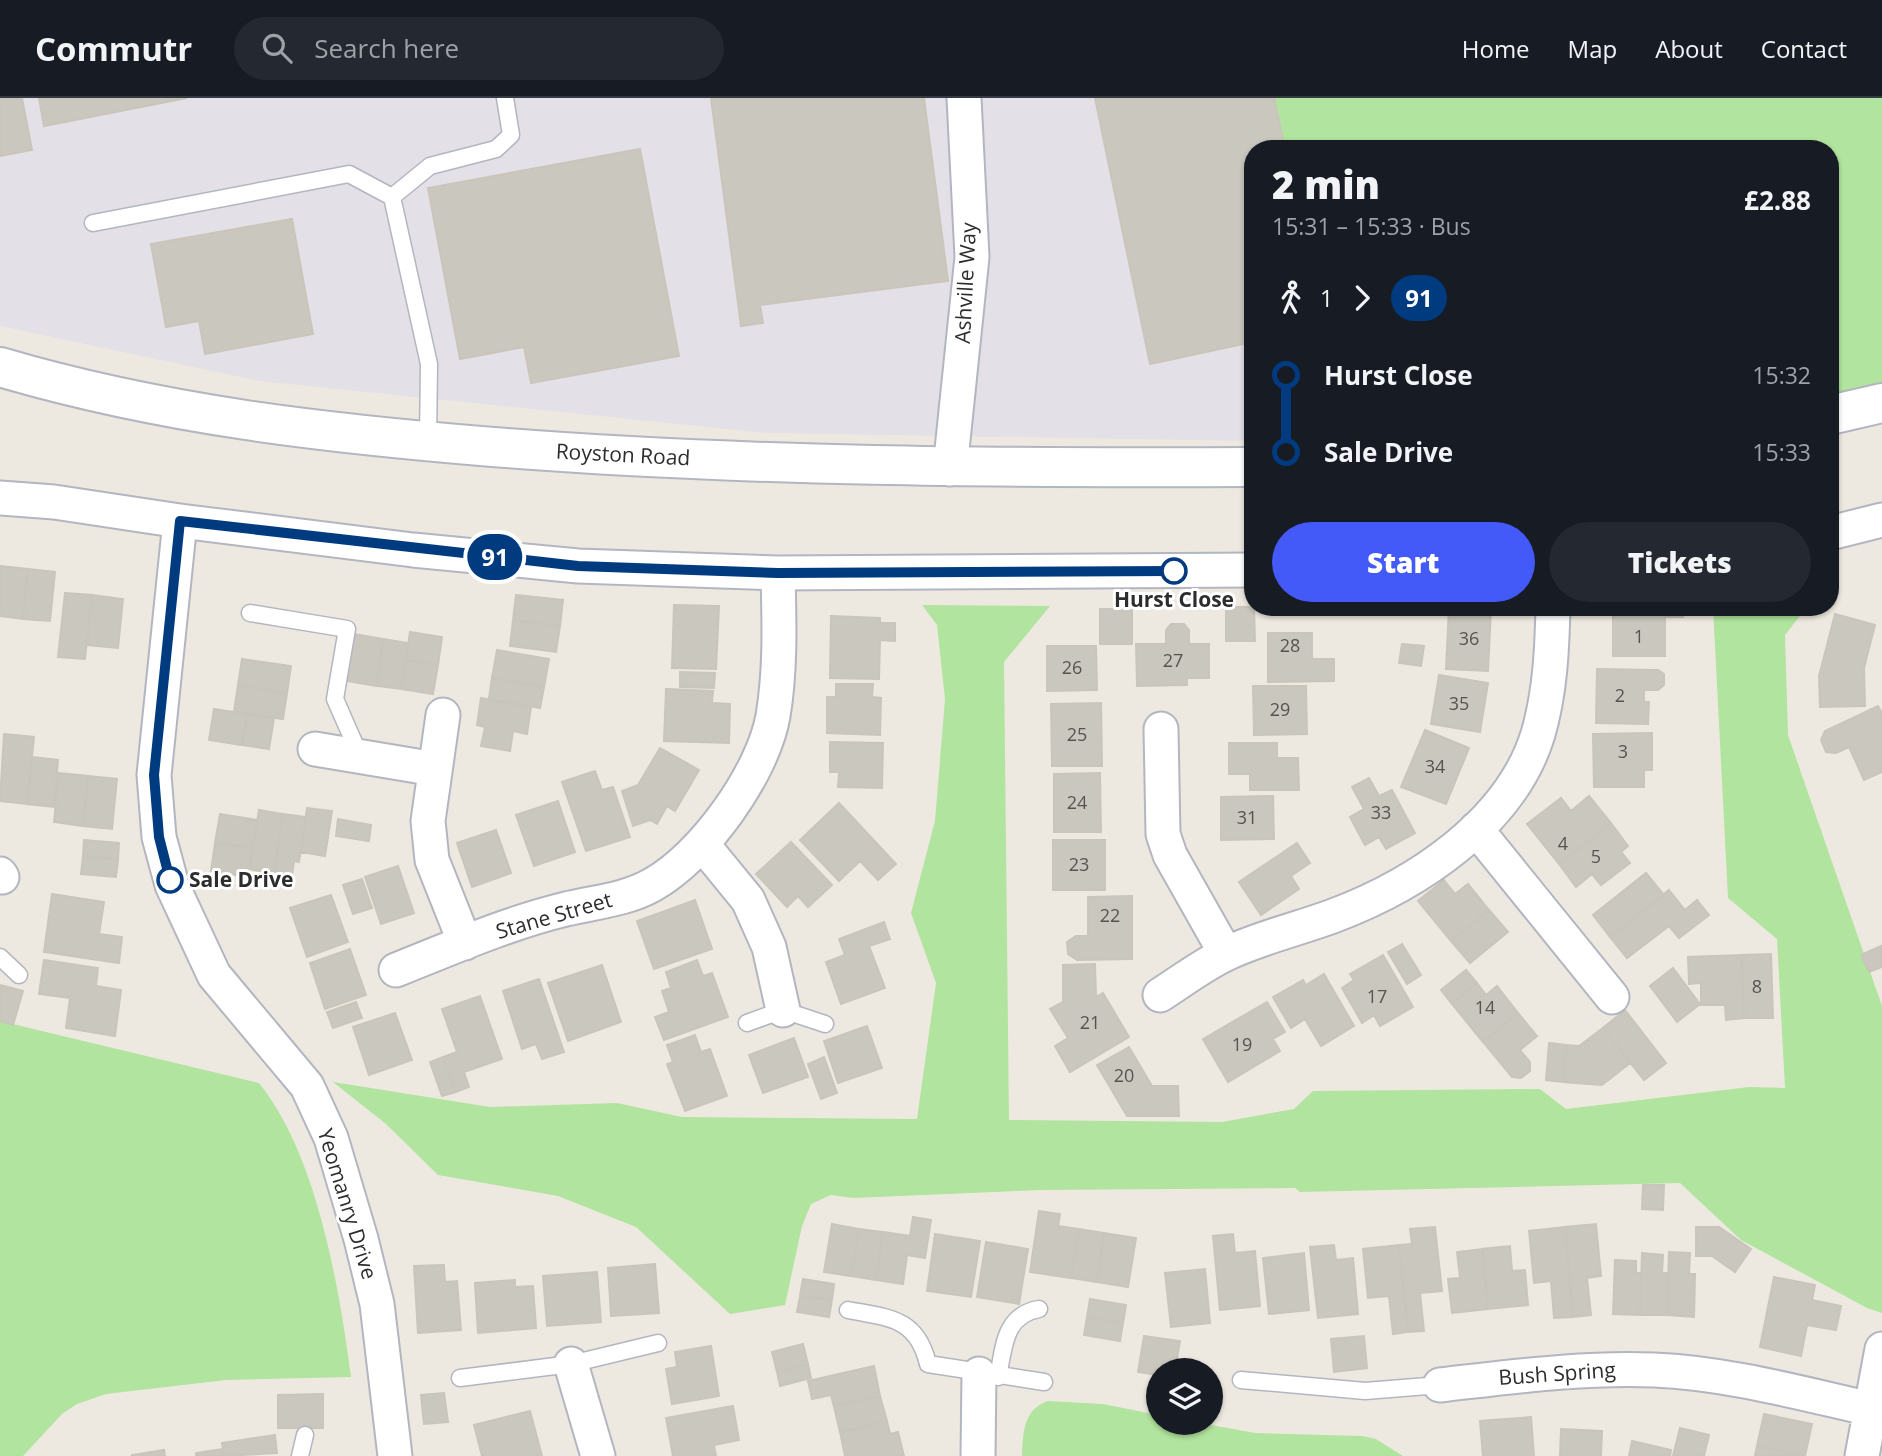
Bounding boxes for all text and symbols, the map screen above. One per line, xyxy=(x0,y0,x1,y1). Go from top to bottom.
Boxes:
search box xyxy=(234,17,724,80)
text: Commutr xyxy=(35,26,192,71)
icon: search xyxy=(258,29,296,67)
text: Search here xyxy=(314,30,459,66)
text: Home xyxy=(1462,32,1530,65)
text: Map xyxy=(1568,32,1617,65)
text: About xyxy=(1655,32,1723,65)
text: Contact xyxy=(1761,32,1847,65)
text: 2 min xyxy=(1272,158,1380,210)
text: £2.88 xyxy=(1744,182,1811,218)
text: 15:31 – 15:33 · Bus xyxy=(1272,210,1471,242)
street label: Ashville Way xyxy=(948,221,982,344)
icon: walk xyxy=(1272,279,1310,317)
icon: forward xyxy=(1343,279,1381,317)
text: 91 xyxy=(1405,281,1433,314)
text: 1 xyxy=(1320,282,1333,314)
text: Hurst Close xyxy=(1324,357,1473,393)
text: 15:32 xyxy=(1752,359,1811,391)
text: Sale Drive xyxy=(1324,434,1453,470)
street label: Royston Road xyxy=(555,436,691,472)
text: 15:33 xyxy=(1752,436,1811,468)
button: Start xyxy=(1272,522,1535,602)
button: Tickets xyxy=(1549,522,1811,602)
line badge: 91 xyxy=(463,534,526,580)
text: 91 xyxy=(481,540,509,573)
marker: Hurst Close xyxy=(1161,558,1187,584)
place label: Hurst Close xyxy=(1114,585,1234,613)
house number: 1 xyxy=(1634,624,1644,648)
house number: 36 xyxy=(1459,626,1479,650)
house number: 28 xyxy=(1280,633,1300,657)
house number: 27 xyxy=(1163,648,1183,672)
house number: 26 xyxy=(1062,655,1082,679)
house number: 2 xyxy=(1615,683,1625,707)
house number: 35 xyxy=(1449,691,1469,715)
house number: 29 xyxy=(1270,697,1290,721)
house number: 25 xyxy=(1067,722,1087,746)
house number: 3 xyxy=(1618,739,1628,763)
house number: 34 xyxy=(1425,754,1445,778)
house number: 24 xyxy=(1067,790,1087,814)
house number: 33 xyxy=(1371,800,1391,824)
house number: 31 xyxy=(1237,805,1257,829)
house number: 4 xyxy=(1558,831,1568,855)
house number: 5 xyxy=(1591,844,1601,868)
house number: 23 xyxy=(1069,852,1089,876)
place label: Sale Drive xyxy=(189,865,293,893)
marker: Sale Drive xyxy=(157,867,183,893)
street label: Stane Street xyxy=(492,885,615,945)
house number: 22 xyxy=(1100,903,1120,927)
house number: 8 xyxy=(1752,974,1762,998)
house number: 17 xyxy=(1367,984,1387,1008)
house number: 14 xyxy=(1475,995,1495,1019)
house number: 21 xyxy=(1080,1010,1100,1034)
house number: 19 xyxy=(1232,1032,1252,1056)
house number: 20 xyxy=(1114,1063,1134,1087)
street label: Yeomanry Drive xyxy=(312,1125,384,1282)
street label: Bush Spring xyxy=(1497,1355,1616,1391)
map controls xyxy=(1146,1358,1223,1435)
button: layers xyxy=(1146,1358,1223,1435)

